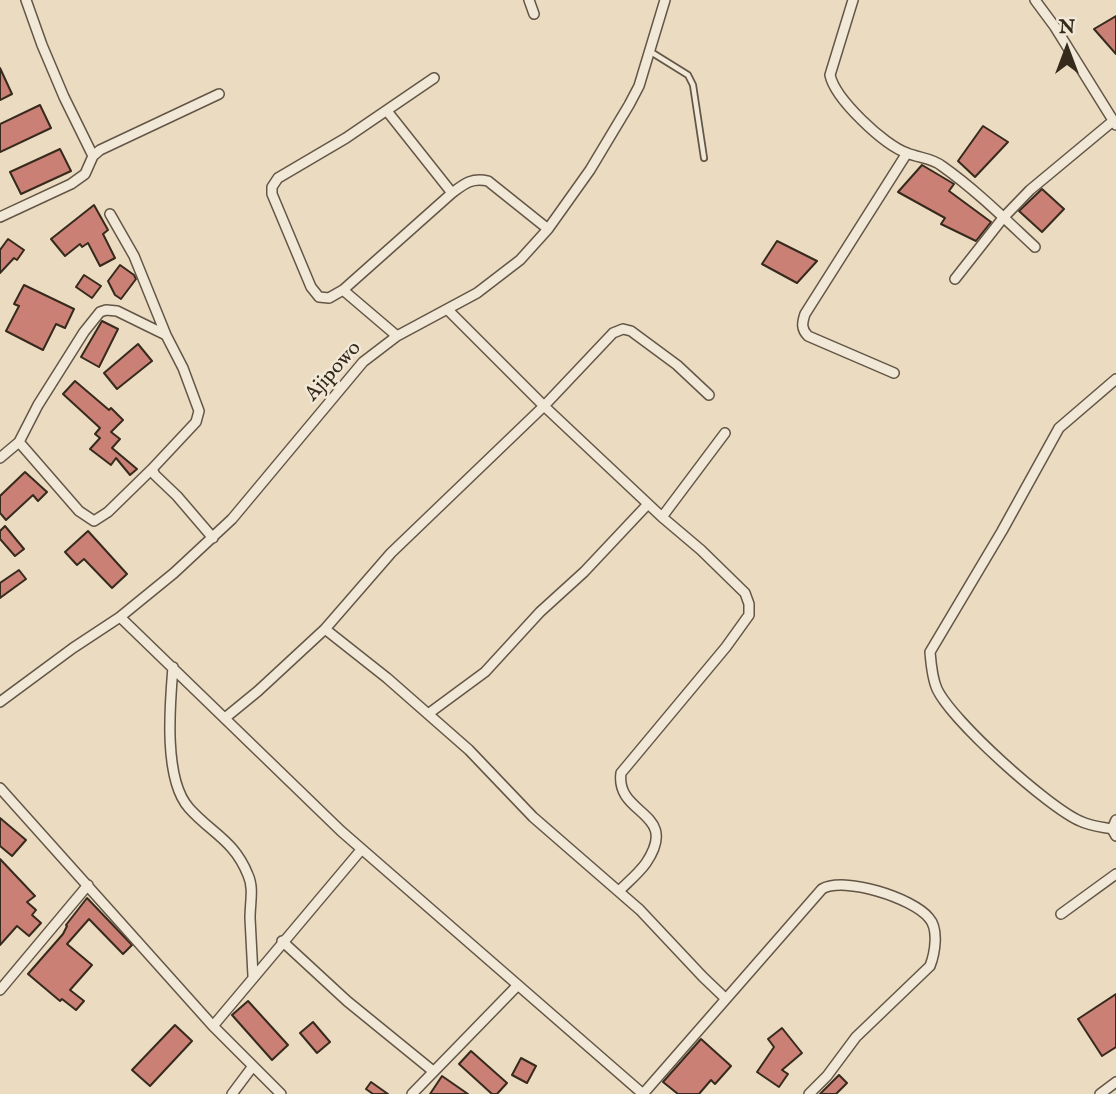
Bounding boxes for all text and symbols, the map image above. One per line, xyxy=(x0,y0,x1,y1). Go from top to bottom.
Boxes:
north arrow xyxy=(1032,14,1102,84)
text: N xyxy=(1059,16,1075,40)
street label: Ajipowo xyxy=(300,337,368,407)

